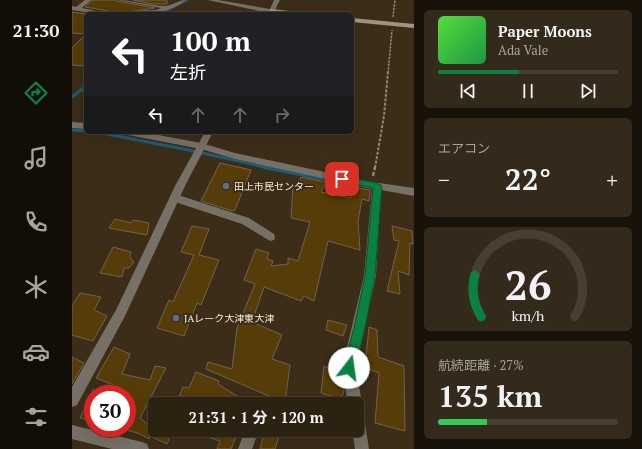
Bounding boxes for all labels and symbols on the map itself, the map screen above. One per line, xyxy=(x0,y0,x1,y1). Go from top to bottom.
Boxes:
pin xyxy=(325,162,359,196)
place label: 田上市民センター xyxy=(234,180,314,193)
marker: 田上市民センター xyxy=(221,181,231,191)
place label: JAレーク大津東大津 xyxy=(184,312,274,325)
marker: JAレーク大津東大津 xyxy=(171,313,181,323)
position arrow xyxy=(328,347,370,389)
speed limit sign: 30 xyxy=(84,385,136,437)

